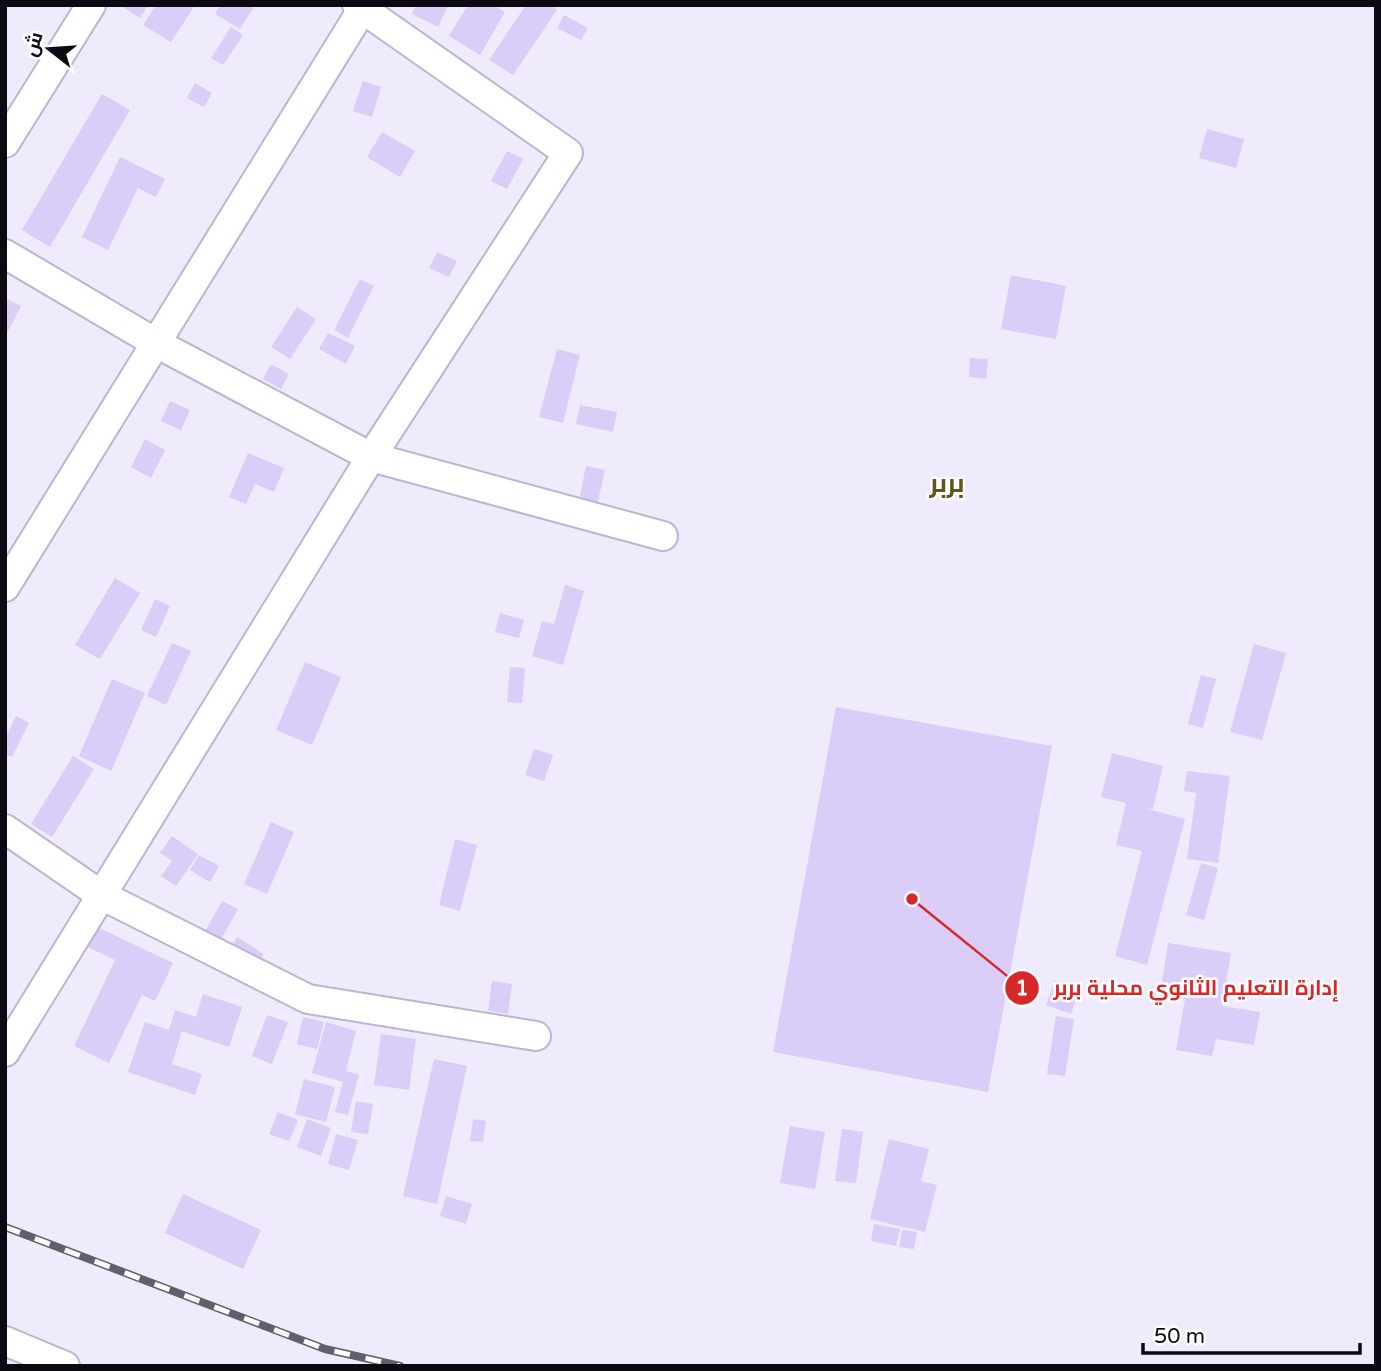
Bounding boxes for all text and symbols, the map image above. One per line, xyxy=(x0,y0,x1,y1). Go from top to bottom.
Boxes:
north arrow xyxy=(14,14,84,84)
text: ش xyxy=(20,29,48,59)
district label: بربر xyxy=(929,468,965,499)
callout: إدارة التعليم الثانوي محلية بربر xyxy=(1004,967,1352,1009)
text: 1 xyxy=(1015,976,1029,1001)
text: إدارة التعليم الثانوي محلية بربر xyxy=(1052,976,1339,1005)
scale bar xyxy=(1143,1312,1360,1356)
text: 50 m xyxy=(1154,1324,1205,1349)

